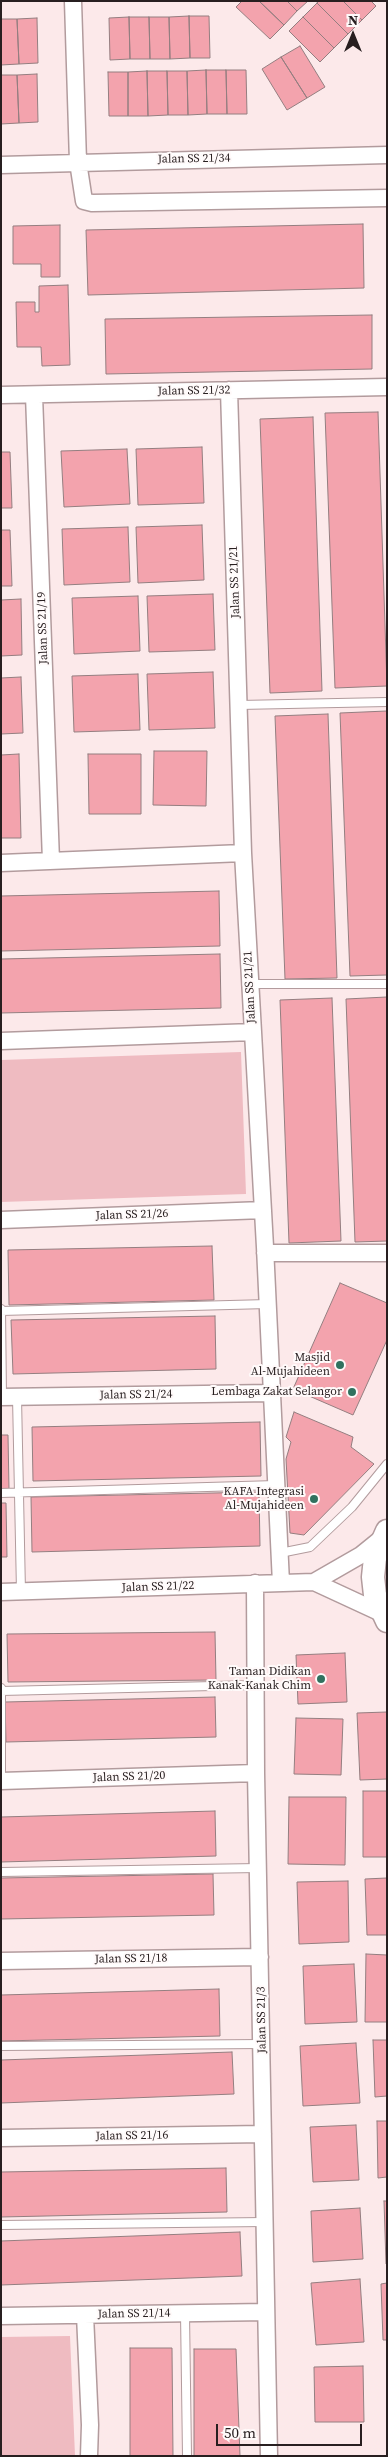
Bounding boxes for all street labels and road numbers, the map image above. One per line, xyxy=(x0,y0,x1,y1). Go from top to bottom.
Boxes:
street label: Jalan SS 21/34 xyxy=(157,151,231,167)
street label: Jalan SS 21/32 xyxy=(157,383,231,399)
street label: Jalan SS 21/21 xyxy=(227,545,243,619)
street label: Jalan SS 21/19 xyxy=(35,591,51,665)
street label: Jalan SS 21/21 xyxy=(241,950,259,1024)
street label: Jalan SS 21/26 xyxy=(95,1207,169,1223)
street label: Jalan SS 21/24 xyxy=(99,1387,173,1403)
street label: Jalan SS 21/22 xyxy=(121,1579,195,1595)
street label: Jalan SS 21/20 xyxy=(92,1769,166,1785)
street label: Jalan SS 21/18 xyxy=(94,1951,168,1967)
street label: Jalan SS 21/3 xyxy=(254,1986,270,2054)
street label: Jalan SS 21/16 xyxy=(95,2128,169,2144)
street label: Jalan SS 21/14 xyxy=(97,2306,171,2322)

